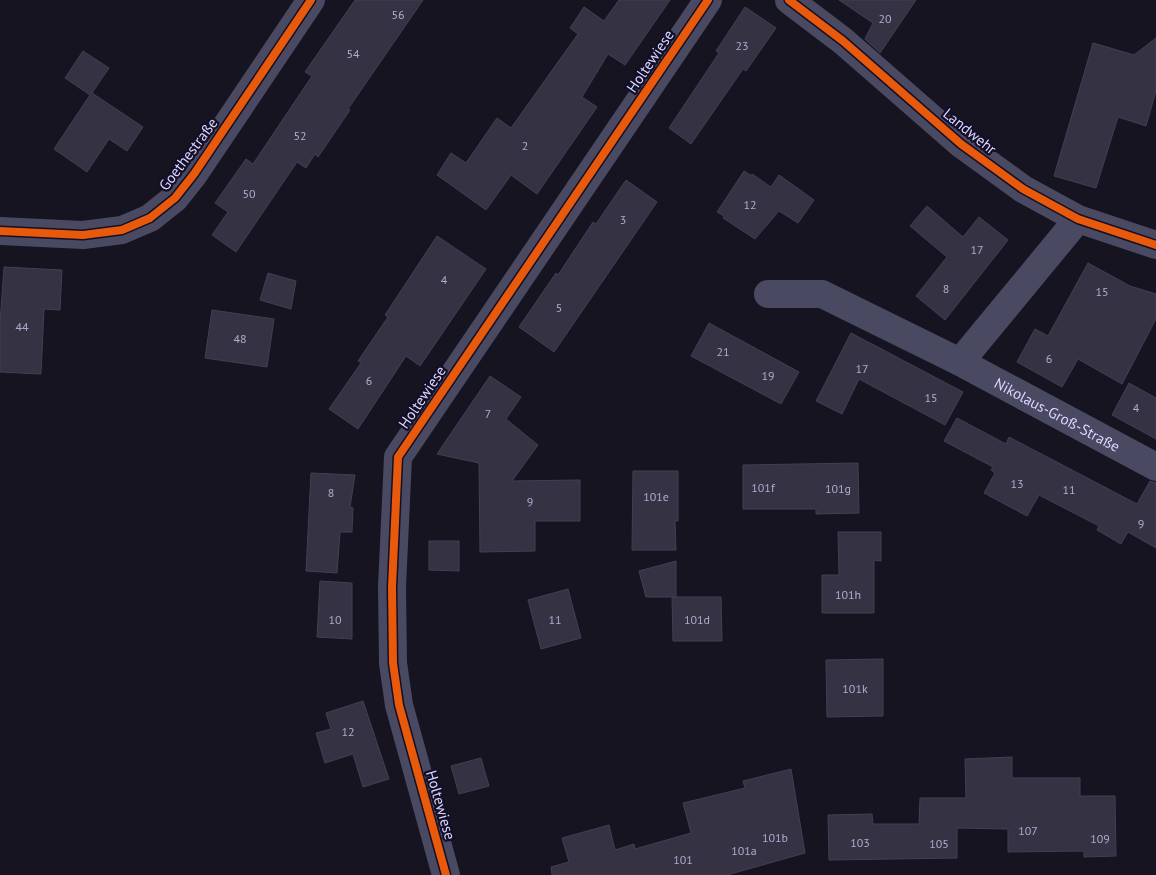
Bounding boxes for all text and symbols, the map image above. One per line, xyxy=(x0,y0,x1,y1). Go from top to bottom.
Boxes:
house number: 56 xyxy=(391,7,405,22)
house number: 20 xyxy=(878,11,892,26)
street label: Holtewiese xyxy=(622,26,678,96)
house number: 23 xyxy=(735,38,749,53)
house number: 54 xyxy=(346,46,360,61)
street label: Landwehr xyxy=(940,104,1000,158)
street label: Goethestraße xyxy=(154,114,222,194)
house number: 52 xyxy=(293,128,307,143)
house number: 2 xyxy=(522,138,528,153)
house number: 50 xyxy=(242,186,256,201)
house number: 12 xyxy=(743,197,757,212)
house number: 3 xyxy=(620,212,626,227)
house number: 17 xyxy=(970,242,984,257)
house number: 4 xyxy=(441,272,448,287)
house number: 8 xyxy=(943,281,949,296)
house number: 15 xyxy=(1095,284,1109,299)
house number: 5 xyxy=(556,300,562,315)
house number: 44 xyxy=(15,319,29,334)
house number: 48 xyxy=(233,331,247,346)
house number: 21 xyxy=(716,344,730,359)
house number: 6 xyxy=(1046,351,1052,366)
house number: 17 xyxy=(855,361,869,376)
street label: Holtewiese xyxy=(394,362,450,432)
house number: 19 xyxy=(761,368,775,383)
house number: 6 xyxy=(366,373,372,388)
street label: Nikolaus-Groß-Straße xyxy=(991,373,1124,456)
house number: 15 xyxy=(924,390,938,405)
house number: 4 xyxy=(1133,400,1140,415)
house number: 7 xyxy=(485,406,491,421)
house number: 13 xyxy=(1010,476,1024,491)
house number: 101f xyxy=(751,480,776,495)
house number: 101g xyxy=(825,481,851,496)
house number: 11 xyxy=(1062,482,1076,497)
house number: 8 xyxy=(328,485,334,500)
house number: 101e xyxy=(643,489,669,504)
house number: 9 xyxy=(527,494,533,509)
house number: 9 xyxy=(1138,516,1144,531)
house number: 101h xyxy=(835,587,861,602)
house number: 10 xyxy=(328,612,342,627)
house number: 11 xyxy=(548,612,562,627)
house number: 101d xyxy=(684,612,710,627)
house number: 101k xyxy=(842,681,868,696)
house number: 12 xyxy=(341,724,355,739)
street label: Holtewiese xyxy=(422,768,460,842)
house number: 107 xyxy=(1018,823,1038,838)
house number: 101b xyxy=(762,830,788,845)
house number: 109 xyxy=(1090,831,1110,846)
house number: 103 xyxy=(850,835,870,850)
house number: 105 xyxy=(929,836,949,851)
house number: 101a xyxy=(731,843,757,858)
house number: 101 xyxy=(673,852,693,867)

